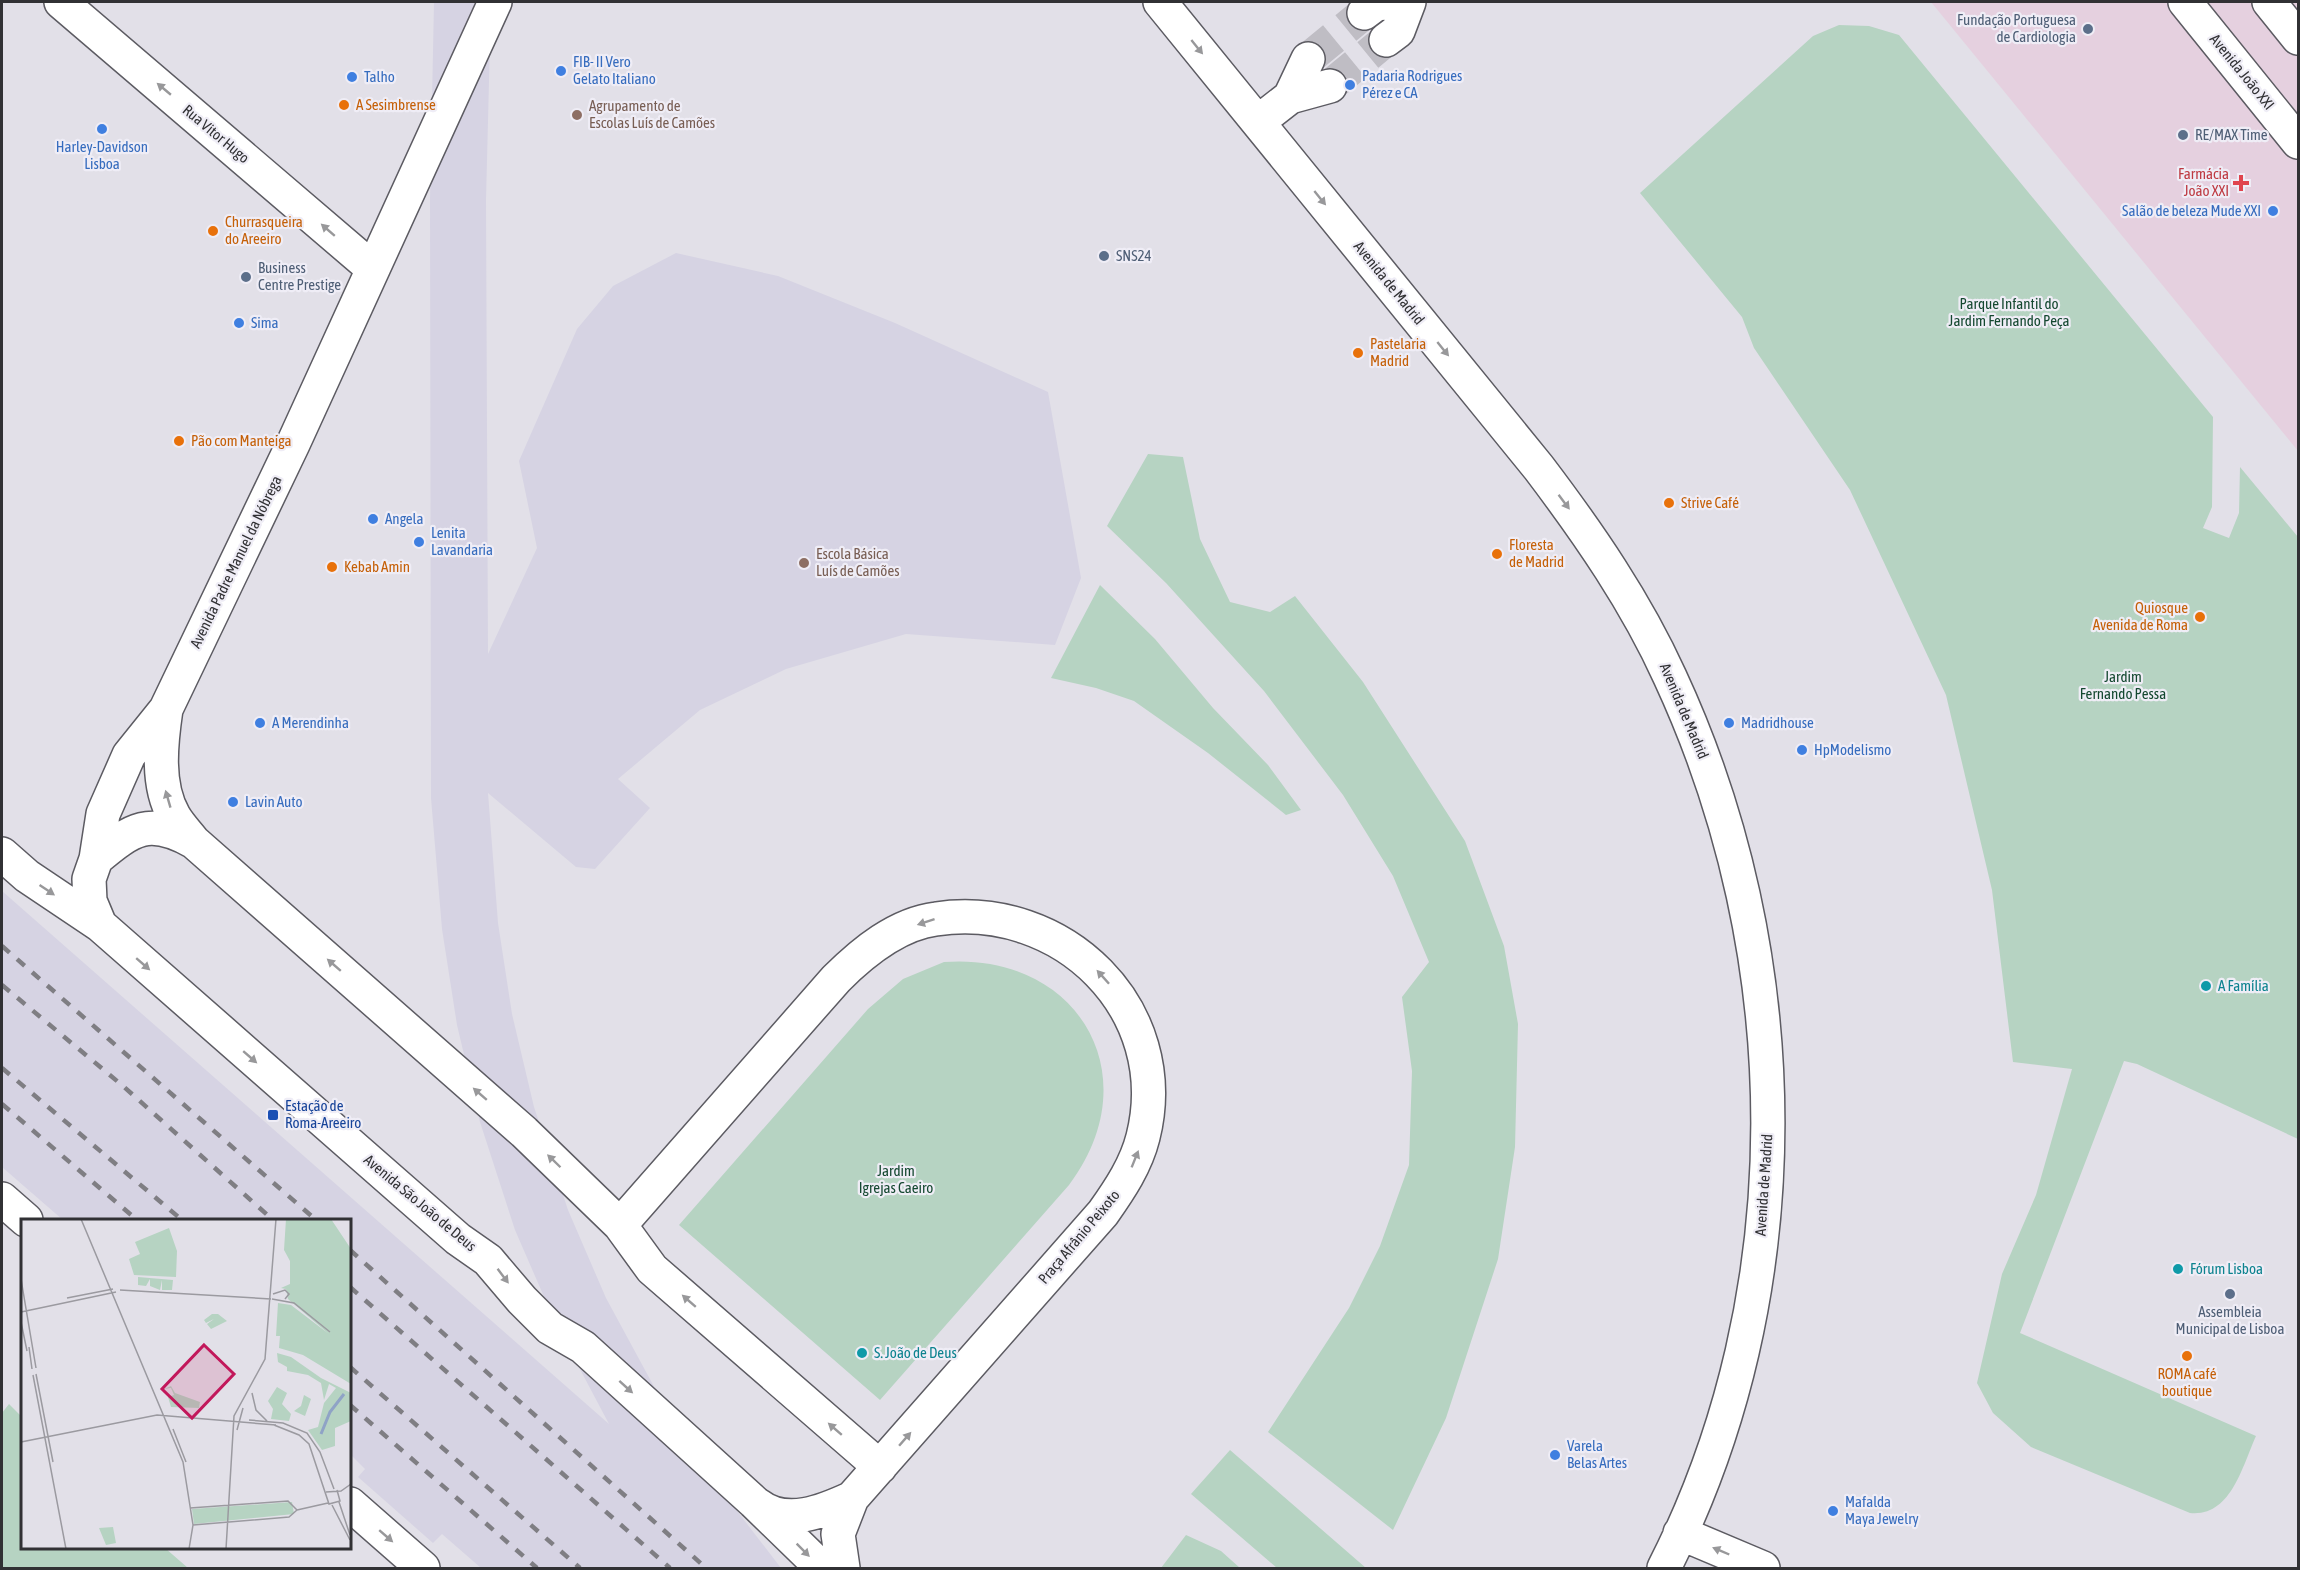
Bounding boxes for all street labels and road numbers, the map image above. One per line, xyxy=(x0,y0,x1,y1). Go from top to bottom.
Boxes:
street label: Avenida João XXI xyxy=(2207,30,2278,113)
street label: Rua Vitor Hugo xyxy=(180,101,253,166)
street label: Avenida de Madrid xyxy=(1351,238,1428,328)
street label: Avenida Padre Manuel da Nóbrega xyxy=(186,473,285,651)
street label: Avenida de Madrid xyxy=(1657,660,1712,761)
street label: Avenida de Madrid xyxy=(1751,1133,1776,1237)
street label: Avenida São João de Deus xyxy=(361,1151,480,1254)
street label: Praça Afrânio Peixoto xyxy=(1034,1186,1123,1287)

